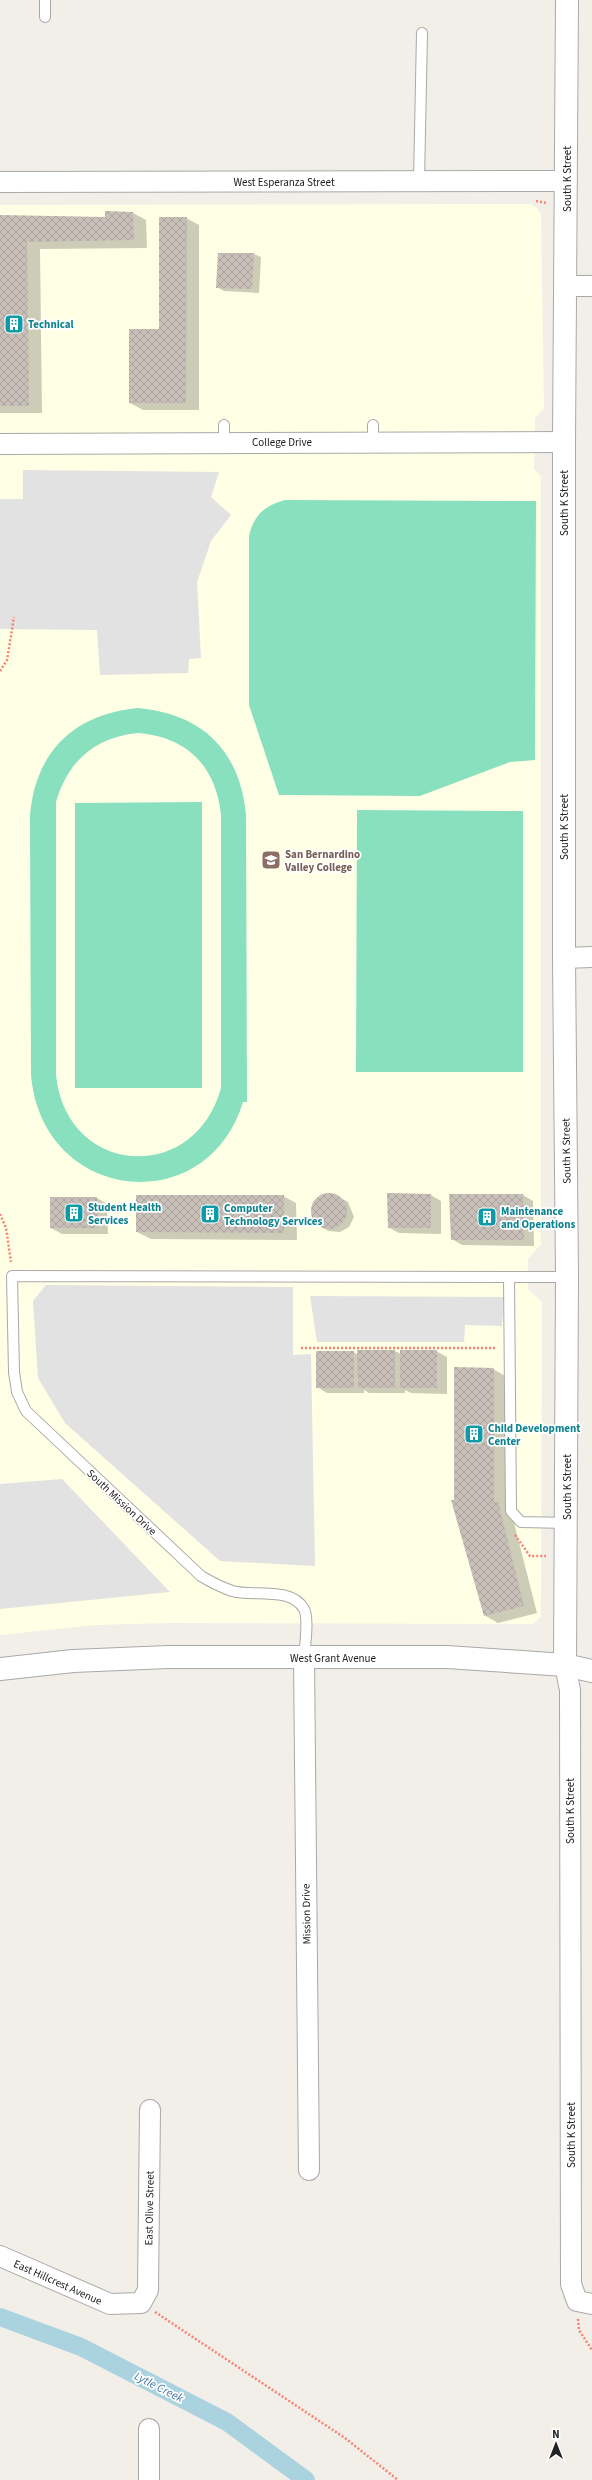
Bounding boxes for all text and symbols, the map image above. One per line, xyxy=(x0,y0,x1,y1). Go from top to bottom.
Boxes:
street label: South K Street xyxy=(560,146,575,212)
street label: West Esperanza Street xyxy=(233,175,335,190)
building icon: Technical xyxy=(3,313,25,335)
place label: Technical xyxy=(28,317,75,332)
street label: College Drive xyxy=(252,435,313,450)
street label: South K Street xyxy=(557,470,572,536)
street label: South K Street xyxy=(557,794,572,860)
place label: San Bernardino Valley College xyxy=(284,847,360,875)
school or university icon: San Bernardino Valley College xyxy=(260,849,282,871)
street label: South K Street xyxy=(558,1118,575,1184)
place label: Student Health Services xyxy=(88,1200,161,1228)
place label: Computer Technology Services xyxy=(224,1201,323,1229)
building icon: Student Health Services xyxy=(63,1202,85,1224)
building icon: Computer Technology Services xyxy=(199,1203,221,1225)
place label: Maintenance and Operations xyxy=(501,1204,575,1232)
building icon: Maintenance and Operations xyxy=(476,1206,498,1228)
place label: Child Development Center xyxy=(488,1421,581,1449)
building icon: Child Development Center xyxy=(463,1423,485,1445)
street label: South K Street xyxy=(560,1454,575,1520)
street label: South Mission Drive xyxy=(83,1466,160,1539)
street label: West Grant Avenue xyxy=(290,1651,377,1666)
street label: South K Street xyxy=(563,1778,578,1844)
street label: Mission Drive xyxy=(298,1883,315,1944)
street label: South K Street xyxy=(564,2102,579,2168)
street label: East Olive Street xyxy=(141,2170,158,2246)
street label: East Hillcrest Avenue xyxy=(11,2256,105,2309)
water label: Lytle Creek xyxy=(131,2368,187,2407)
north arrow xyxy=(536,2424,576,2464)
text: N xyxy=(552,2427,560,2442)

